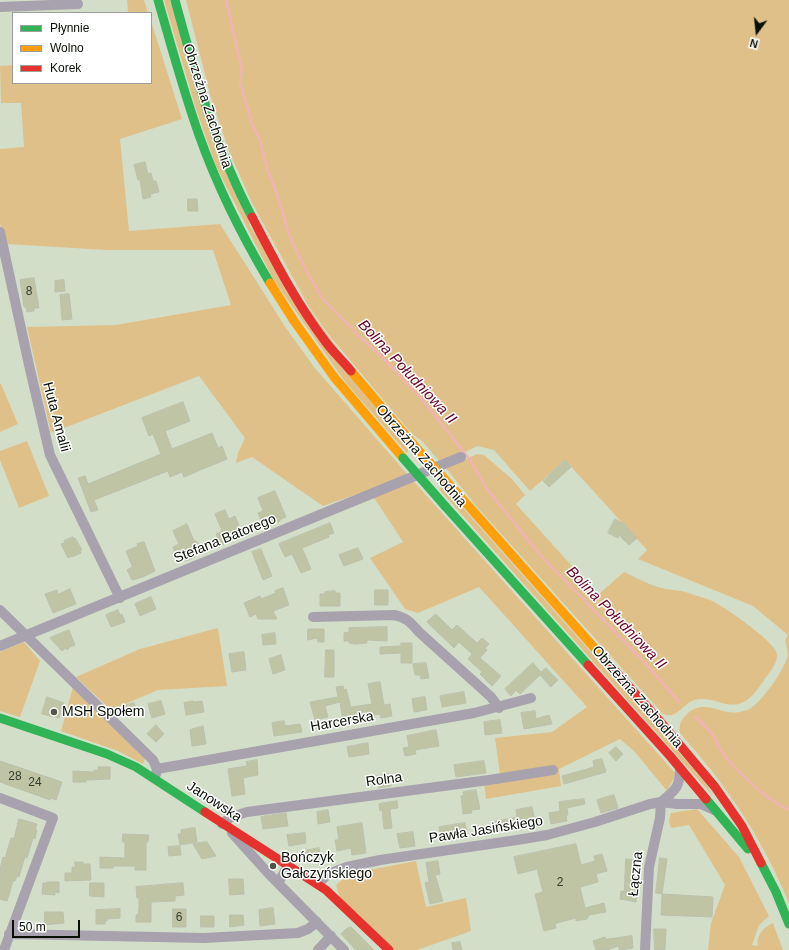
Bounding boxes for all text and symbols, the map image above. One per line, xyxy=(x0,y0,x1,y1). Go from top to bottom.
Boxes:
legend xyxy=(12,12,152,84)
north arrow xyxy=(737,12,777,52)
text: Płynnie xyxy=(50,21,89,35)
text: N xyxy=(749,37,759,50)
text: Wolno xyxy=(50,41,84,55)
street label: Obrzeżna Zachodnia xyxy=(179,42,235,170)
text: Korek xyxy=(50,61,81,75)
house number: 8 xyxy=(26,285,32,299)
water label: Bolina Południowa II xyxy=(354,316,460,428)
street label: Huta Amalii xyxy=(39,380,73,454)
street label: Obrzeżna Zachodnia xyxy=(372,401,470,511)
street label: Stefana Batorego xyxy=(171,511,279,567)
water label: Bolina Południowa II xyxy=(562,563,670,673)
street label: Obrzeżna Zachodnia xyxy=(588,642,686,752)
place label: MSH Społem xyxy=(62,704,144,720)
marker: MSH Społem xyxy=(49,707,59,717)
street label: Harcerska xyxy=(309,708,375,736)
street label: Rolna xyxy=(365,769,403,791)
house number: 28 xyxy=(8,770,22,784)
house number: 24 xyxy=(28,776,42,790)
street label: Janowska xyxy=(183,778,245,826)
street label: Pawła Jasińskiego xyxy=(428,813,544,847)
place label: Bończyk Gałczyńskiego xyxy=(281,850,372,882)
street label: Łączna xyxy=(625,851,647,897)
marker: Bończyk Gałczyńskiego xyxy=(268,861,278,871)
house number: 2 xyxy=(557,876,563,890)
house number: 6 xyxy=(176,911,182,925)
scale bar xyxy=(14,912,82,938)
text: 50 m xyxy=(19,920,46,934)

